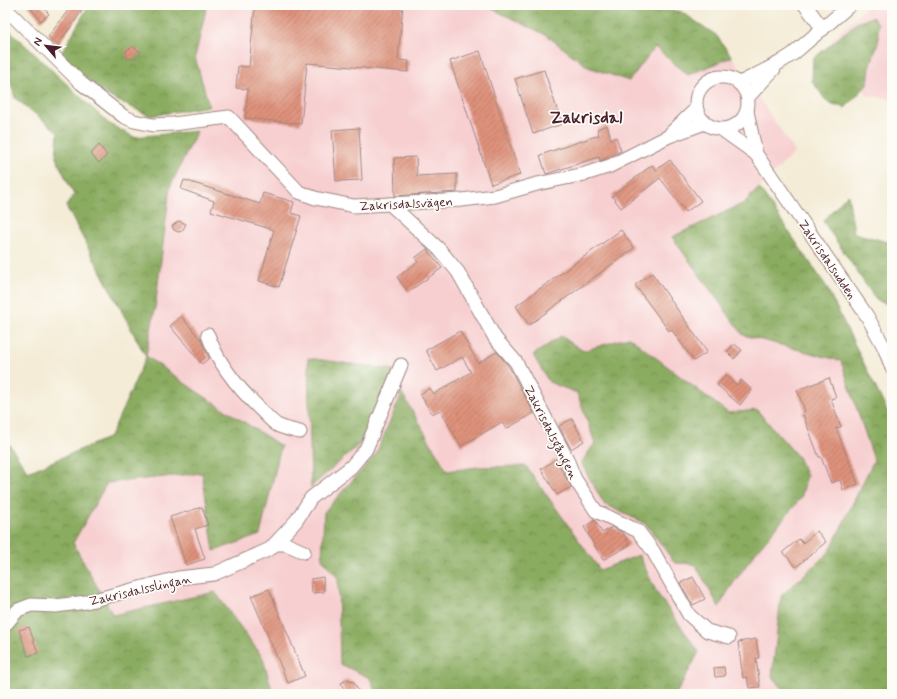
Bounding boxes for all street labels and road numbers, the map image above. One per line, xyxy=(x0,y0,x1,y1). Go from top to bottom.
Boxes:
street label: Zakrisdalsvägen xyxy=(359,194,453,215)
street label: Zakrisdalsudden xyxy=(794,217,860,303)
street label: Zakrisdalsgången xyxy=(518,383,582,483)
street label: Zakrisdalsslingan xyxy=(88,570,193,612)

